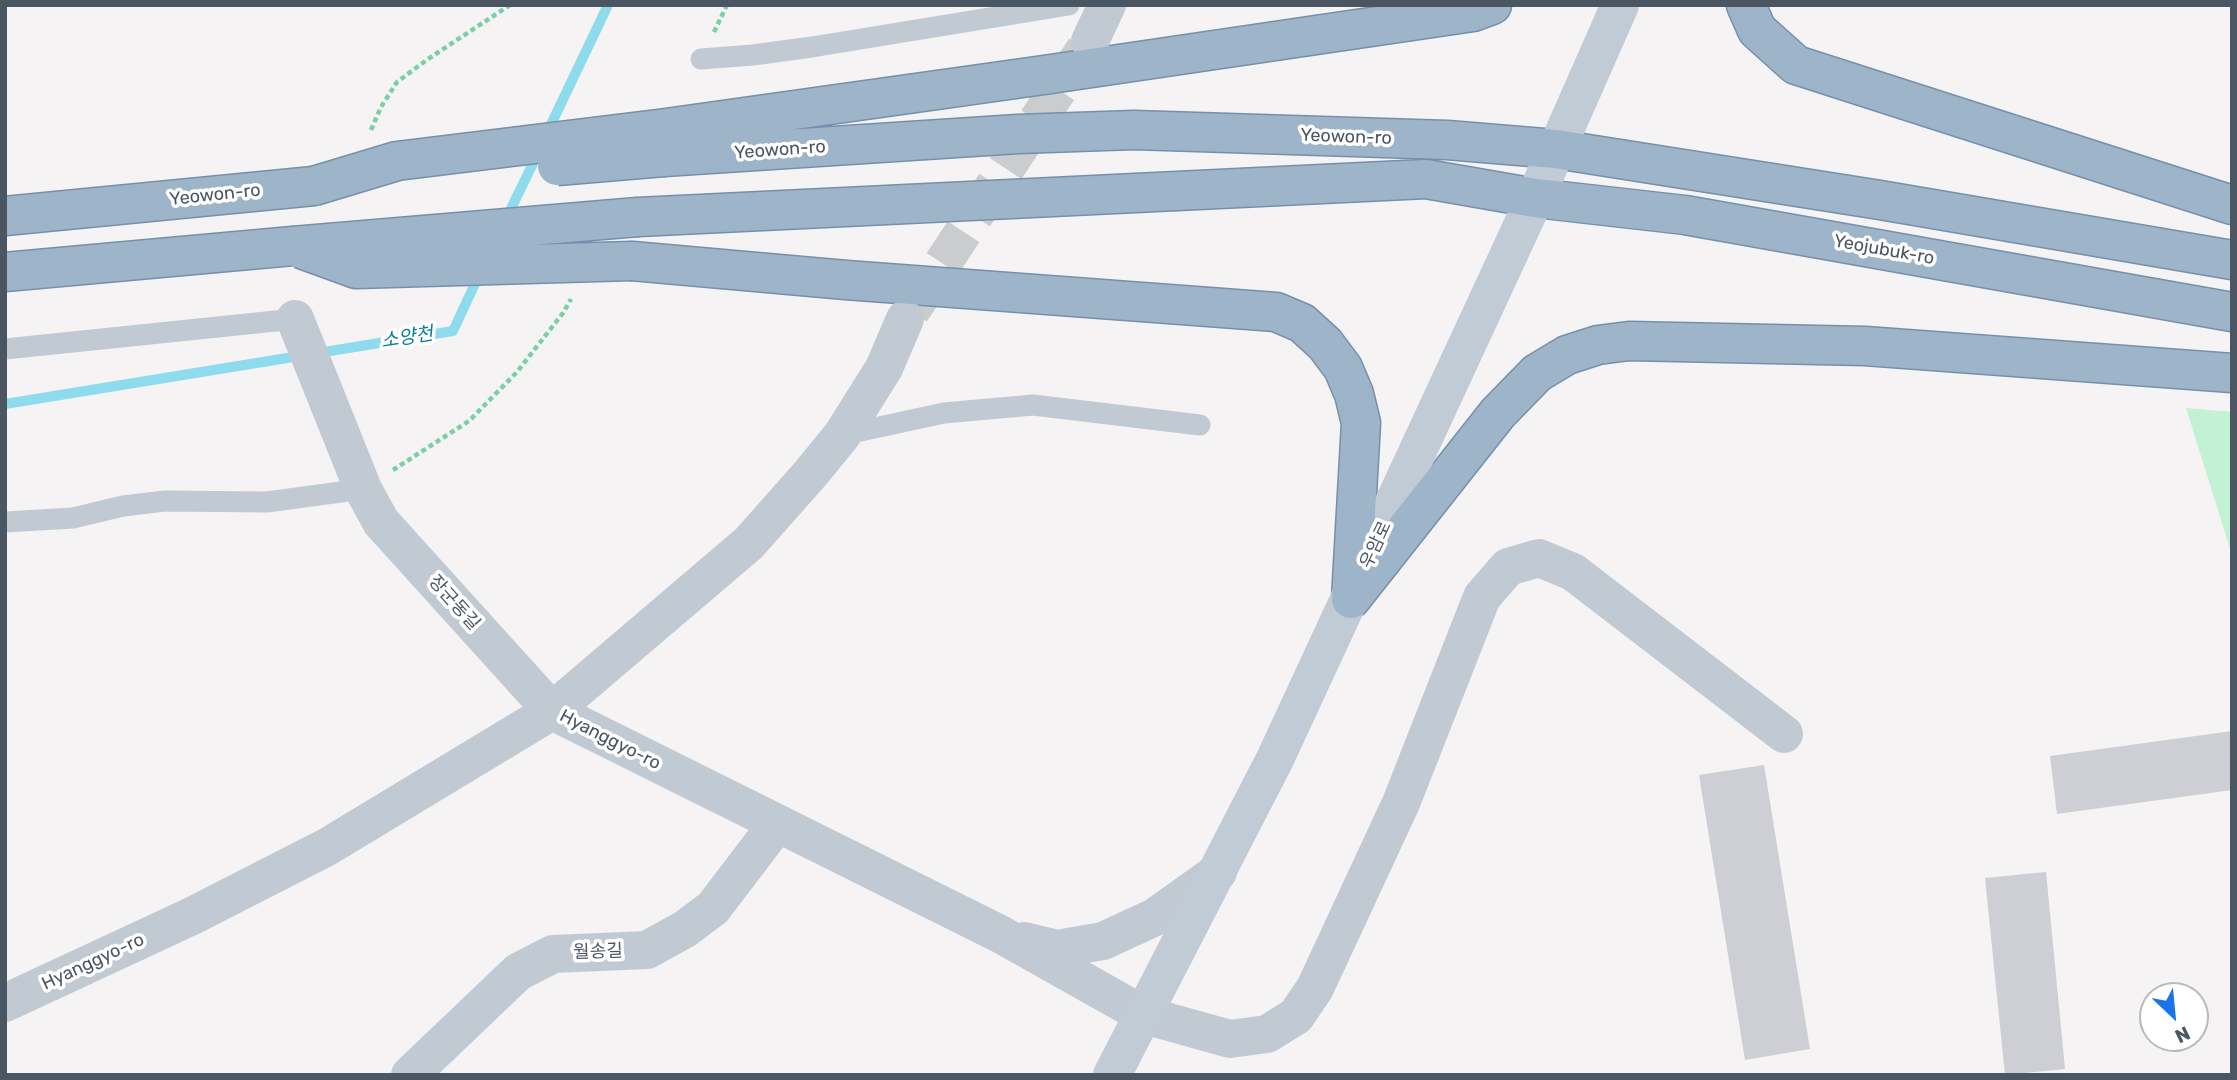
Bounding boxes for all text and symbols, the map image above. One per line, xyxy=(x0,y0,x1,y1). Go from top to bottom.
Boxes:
street label: Yeowon-ro xyxy=(1300,125,1392,149)
street label: Yeowon-ro xyxy=(734,136,826,164)
street label: Yeowon-ro xyxy=(168,179,262,211)
street label: Yeojubuk-ro xyxy=(1832,231,1936,269)
water label: 소양천 xyxy=(379,323,435,353)
street label: 우암로 xyxy=(1356,518,1396,572)
street label: 장군동길 xyxy=(424,571,484,635)
street label: Hyanggyo-ro xyxy=(556,705,664,775)
street label: Hyanggyo-ro xyxy=(38,929,148,995)
street label: 월송길 xyxy=(573,940,623,964)
north arrow xyxy=(2139,982,2209,1052)
text: N xyxy=(2171,1021,2194,1048)

